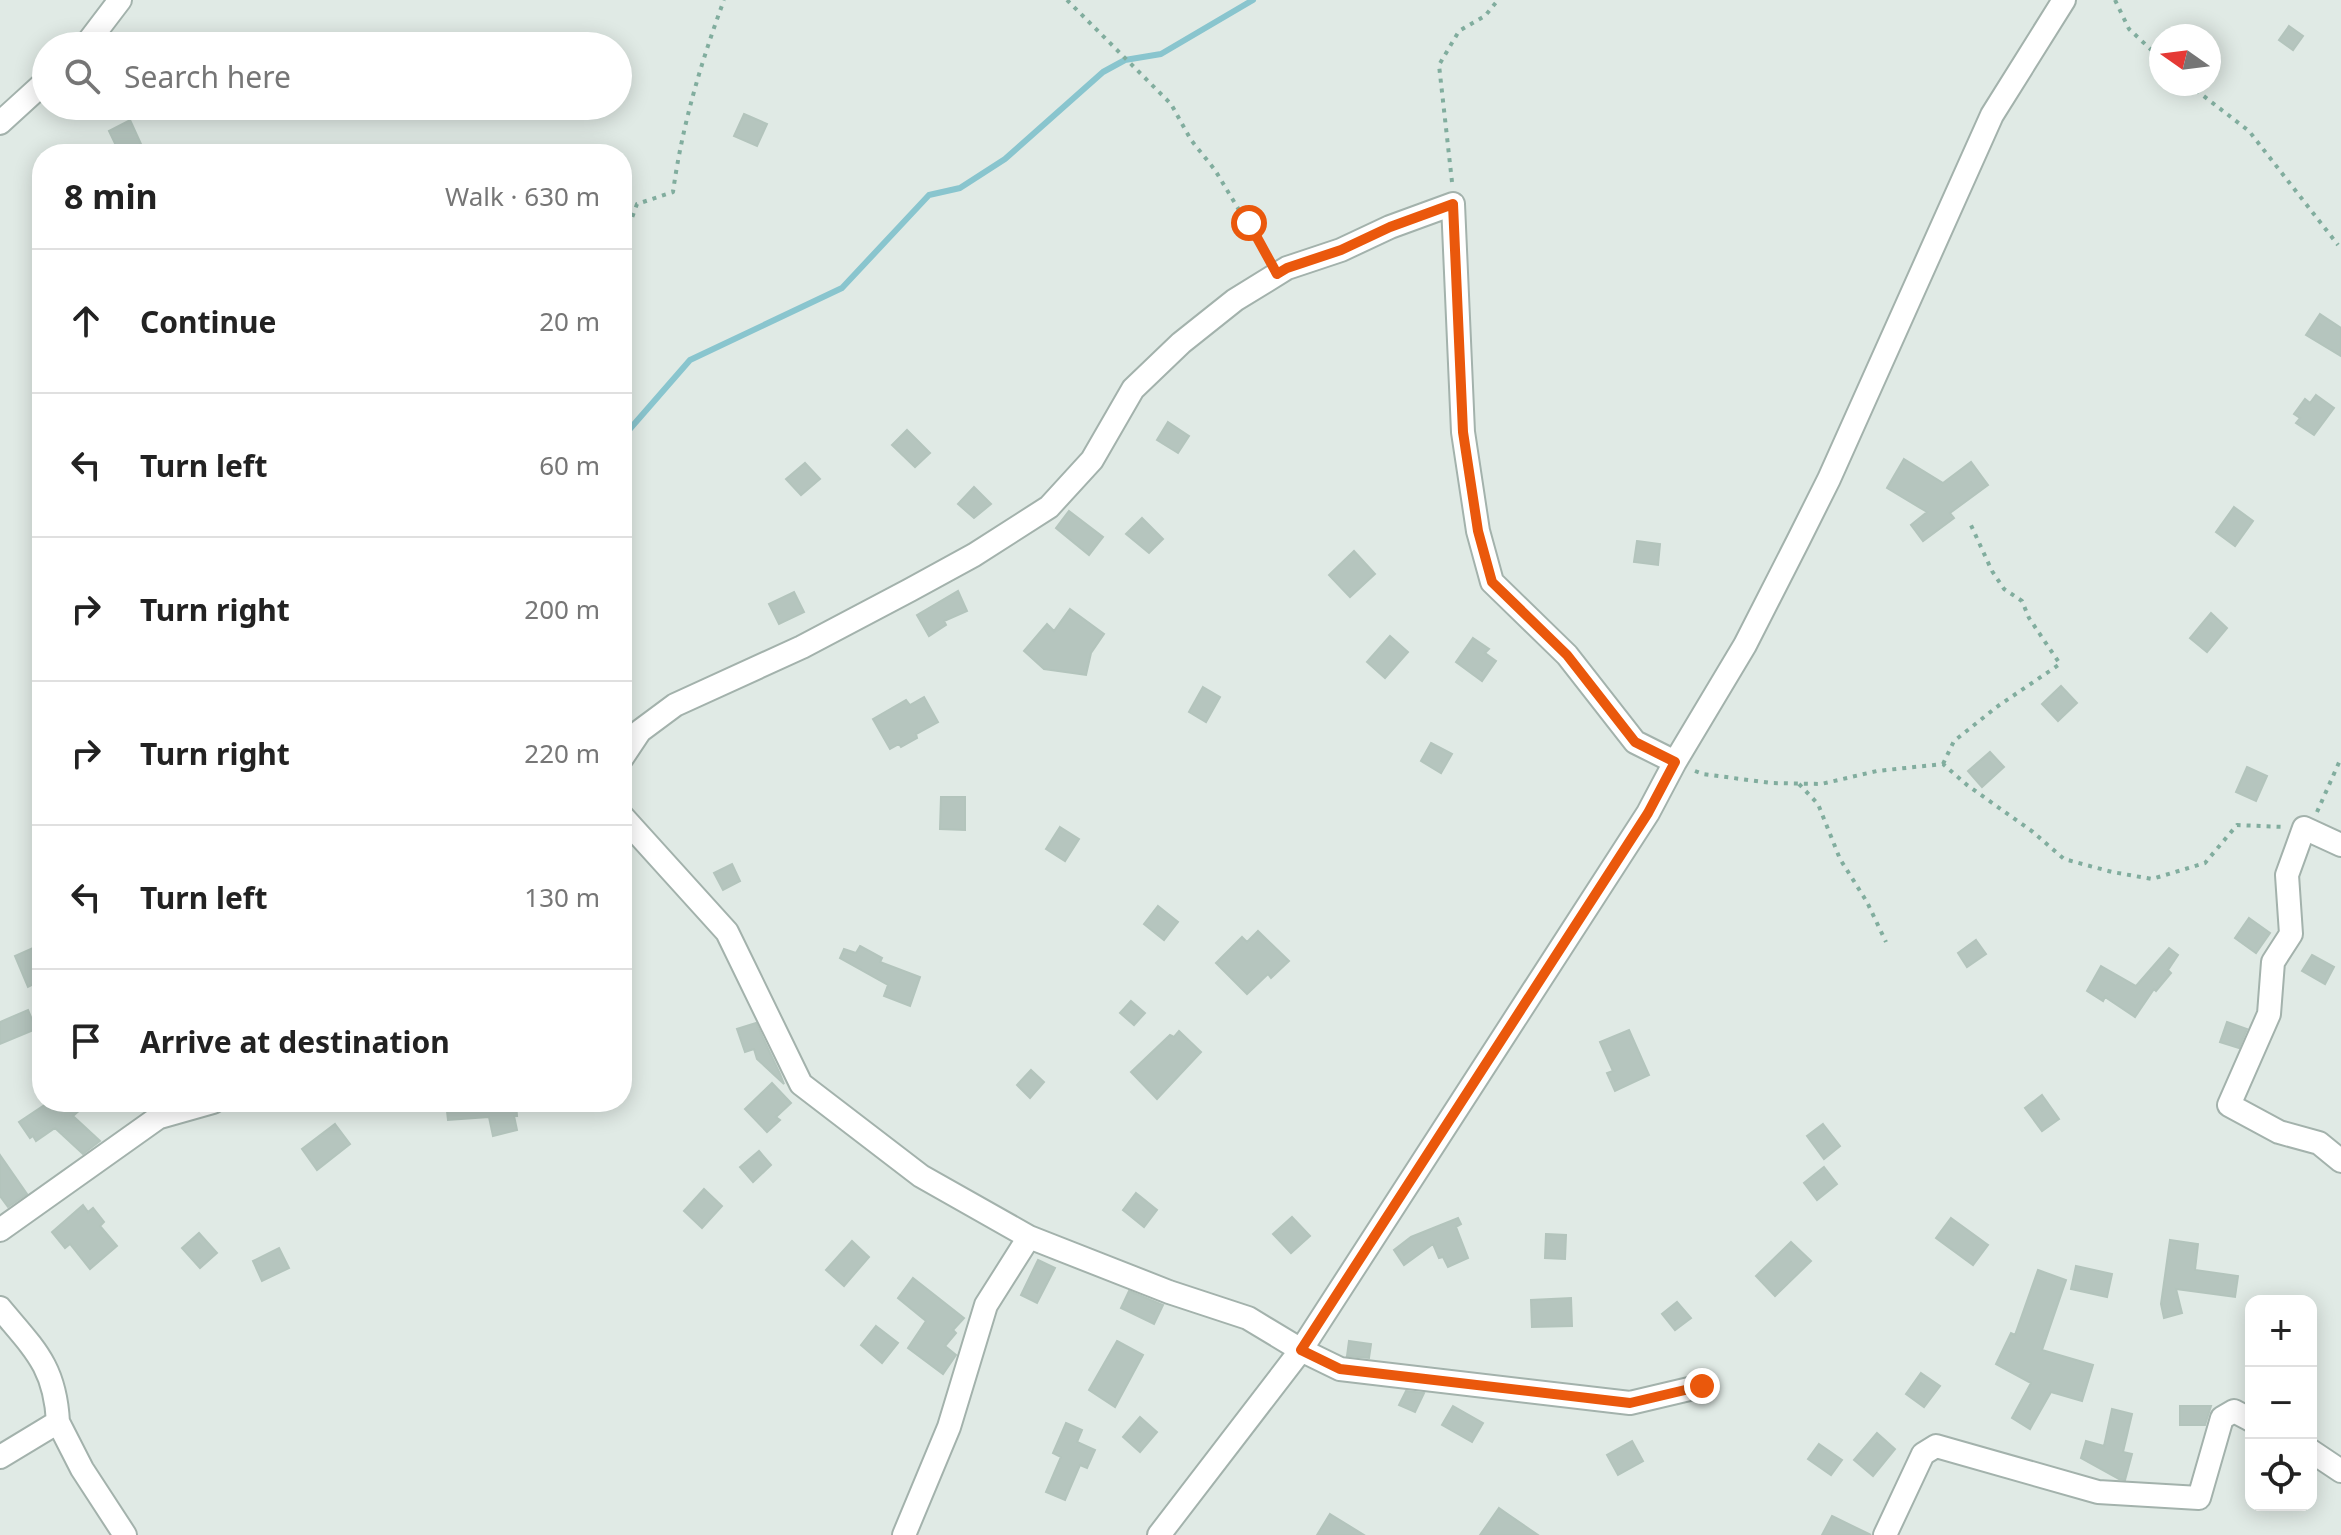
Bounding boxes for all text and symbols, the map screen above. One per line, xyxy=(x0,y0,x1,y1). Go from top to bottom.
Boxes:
north arrow xyxy=(2149,24,2221,96)
search box xyxy=(32,32,632,120)
icon: search xyxy=(60,54,104,98)
text: Search here xyxy=(124,56,291,97)
text: 8 min xyxy=(64,173,158,219)
text: Walk · 630 m xyxy=(445,178,600,214)
route start xyxy=(1231,205,1267,241)
icon: ahead xyxy=(64,299,108,343)
text: Continue xyxy=(140,301,276,342)
text: 20 m xyxy=(539,303,600,339)
icon: left xyxy=(64,443,108,487)
text: Turn left xyxy=(140,445,268,486)
text: 60 m xyxy=(539,447,600,483)
icon: right xyxy=(64,587,108,631)
text: Turn right xyxy=(140,589,290,630)
text: 200 m xyxy=(524,591,600,627)
icon: right xyxy=(64,731,108,775)
text: Turn right xyxy=(140,733,290,774)
text: 220 m xyxy=(524,735,600,771)
icon: left xyxy=(64,875,108,919)
text: Turn left xyxy=(140,877,268,918)
text: 130 m xyxy=(524,879,600,915)
icon: arrive xyxy=(64,1019,108,1063)
text: Arrive at destination xyxy=(140,1021,450,1062)
map controls xyxy=(2245,1295,2317,1511)
button: + xyxy=(2245,1295,2317,1367)
button: − xyxy=(2245,1367,2317,1439)
route end xyxy=(1684,1368,1720,1404)
button: locate xyxy=(2245,1439,2317,1511)

